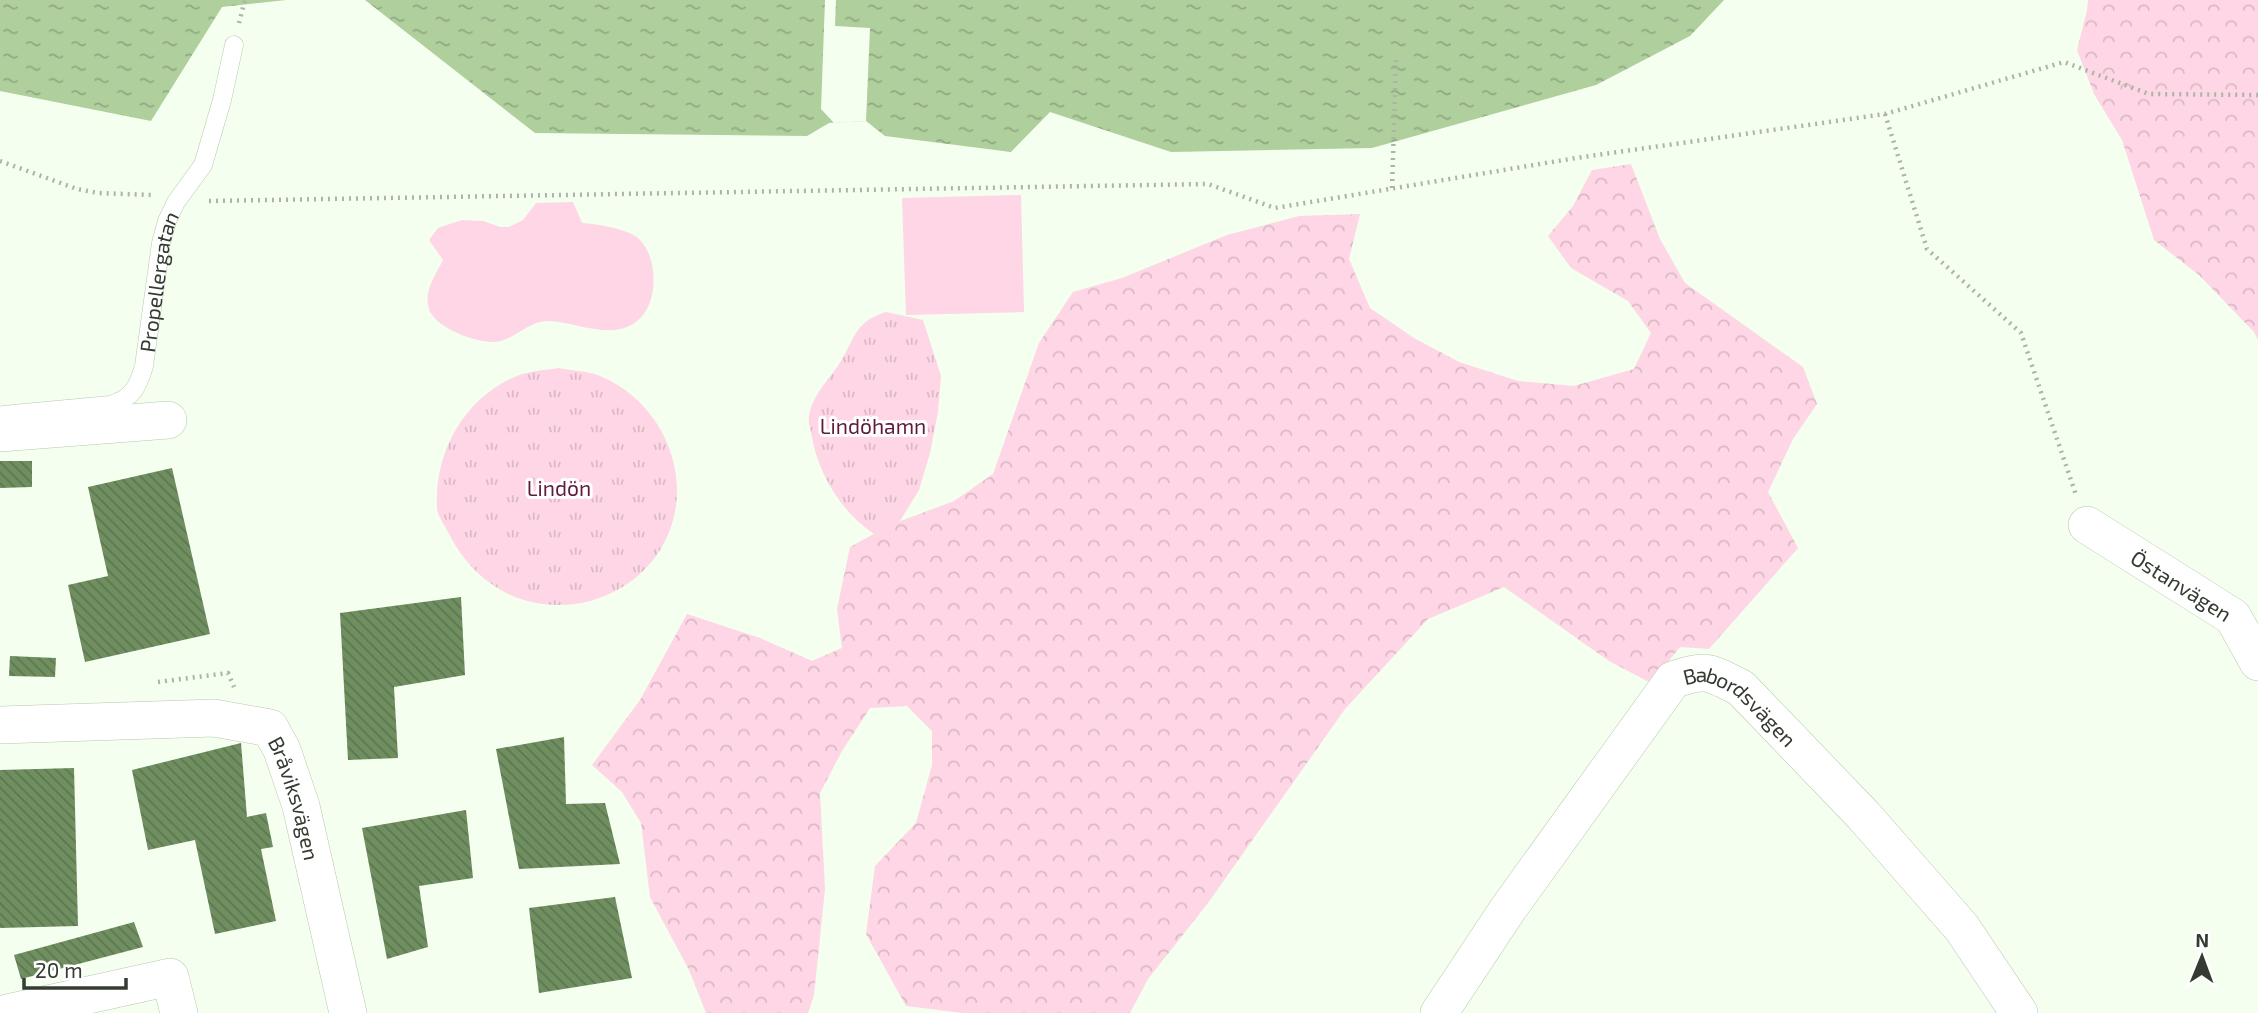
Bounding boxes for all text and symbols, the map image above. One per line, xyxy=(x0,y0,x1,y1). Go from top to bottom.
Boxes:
street label: Propellergatan xyxy=(134,206,183,354)
park label: Lindöhamn xyxy=(820,413,926,438)
park label: Lindön xyxy=(527,475,591,500)
street label: Östanvägen xyxy=(2127,544,2237,626)
street label: Babordsvägen xyxy=(1680,660,1802,751)
street label: Bråviksvägen xyxy=(264,732,325,862)
north arrow xyxy=(2167,922,2237,992)
text: N xyxy=(2195,928,2209,951)
scale bar xyxy=(24,946,126,990)
text: 20 m xyxy=(35,957,83,982)

